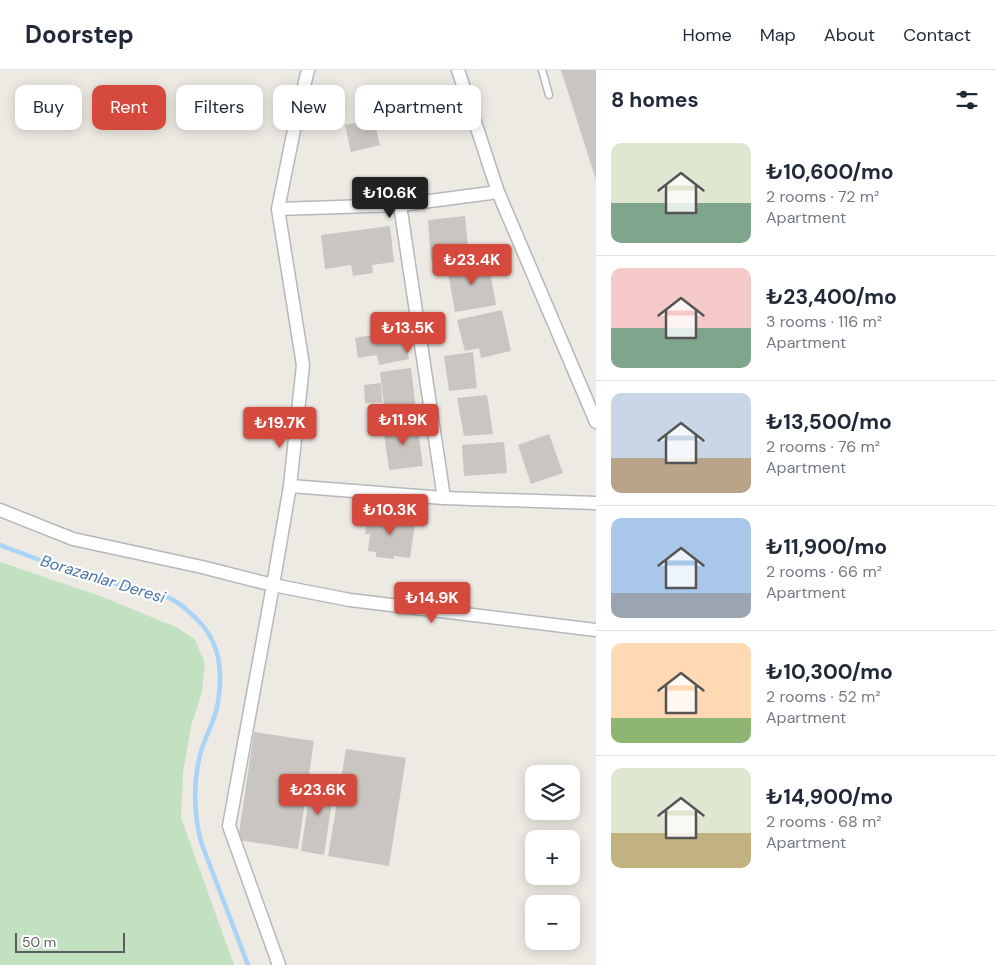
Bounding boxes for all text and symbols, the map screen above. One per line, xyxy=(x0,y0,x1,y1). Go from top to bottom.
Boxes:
text: Doorstep xyxy=(25,19,134,50)
text: Home xyxy=(682,23,732,47)
text: Map xyxy=(760,23,796,47)
text: About xyxy=(824,23,875,47)
text: Contact xyxy=(903,23,971,47)
chip: Buy xyxy=(15,85,82,130)
chip: Rent xyxy=(92,85,166,130)
chip: Filters xyxy=(176,85,263,130)
chip: New xyxy=(273,85,345,130)
chip: Apartment xyxy=(355,85,481,130)
text: 8 homes xyxy=(611,86,699,114)
icon: filters xyxy=(953,86,981,114)
text: ₺10,600/mo xyxy=(766,158,894,186)
icon: home xyxy=(651,163,711,223)
pin: ₺10.6K xyxy=(349,176,431,219)
text: ₺10.6K xyxy=(363,182,417,203)
text: 2 rooms · 72 m² xyxy=(766,186,879,207)
text: Apartment xyxy=(766,207,846,228)
pin: ₺23.4K xyxy=(431,244,513,286)
text: ₺23.4K xyxy=(444,249,500,270)
text: ₺23,400/mo xyxy=(766,283,897,311)
icon: home xyxy=(651,288,711,348)
text: 3 rooms · 116 m² xyxy=(766,311,882,332)
pin: ₺13.5K xyxy=(367,312,449,354)
text: ₺13.5K xyxy=(381,317,435,338)
text: Apartment xyxy=(766,332,846,353)
pin: ₺11.9K xyxy=(362,404,444,446)
pin: ₺19.7K xyxy=(239,406,321,449)
text: ₺13,500/mo xyxy=(766,408,892,436)
text: ₺11.9K xyxy=(378,409,428,430)
text: ₺19.7K xyxy=(254,412,306,433)
icon: home xyxy=(651,413,711,473)
text: 2 rooms · 76 m² xyxy=(766,436,880,457)
text: Apartment xyxy=(766,457,846,478)
pin: ₺10.3K xyxy=(349,494,431,536)
text: ₺10.3K xyxy=(363,499,417,520)
text: ₺11,900/mo xyxy=(766,533,887,561)
icon: home xyxy=(651,538,711,598)
water label: Borazanlar Deresi xyxy=(38,550,169,608)
text: 2 rooms · 66 m² xyxy=(766,561,882,582)
pin: ₺14.9K xyxy=(391,582,473,624)
text: Apartment xyxy=(766,582,846,603)
text: ₺14.9K xyxy=(405,587,459,608)
text: ₺10,300/mo xyxy=(766,658,893,686)
icon: home xyxy=(651,663,711,723)
text: 2 rooms · 52 m² xyxy=(766,686,881,707)
text: Apartment xyxy=(766,707,846,728)
map controls xyxy=(525,765,580,950)
button: layers xyxy=(525,765,580,820)
pin: ₺23.6K xyxy=(277,774,359,816)
text: ₺23.6K xyxy=(290,779,346,800)
text: ₺14,900/mo xyxy=(766,783,893,811)
icon: home xyxy=(651,788,711,848)
text: 2 rooms · 68 m² xyxy=(766,811,882,832)
button: + xyxy=(525,830,580,885)
text: Apartment xyxy=(766,832,846,853)
button: − xyxy=(525,895,580,950)
scale bar xyxy=(15,930,125,953)
text: 50 m xyxy=(22,933,56,951)

